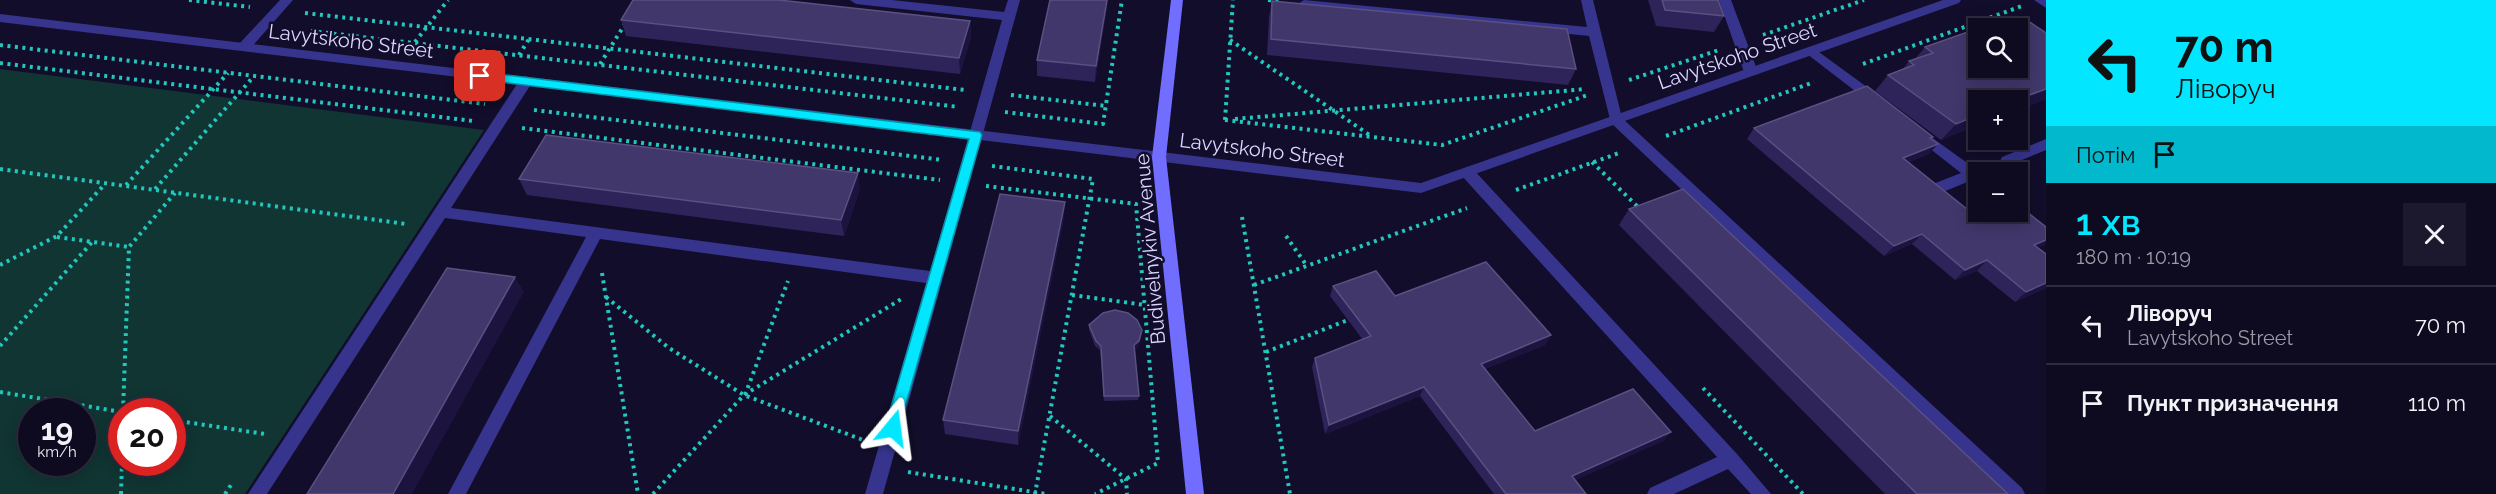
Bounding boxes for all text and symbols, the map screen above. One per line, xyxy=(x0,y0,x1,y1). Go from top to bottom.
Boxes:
street label: Lavytskoho Street xyxy=(1655,18,1820,94)
map controls xyxy=(1968,18,2028,222)
button: search xyxy=(1968,18,2028,78)
street label: Lavytskoho Street xyxy=(267,19,435,63)
text: 70 m xyxy=(2175,23,2274,72)
icon: left xyxy=(2076,24,2154,102)
pin xyxy=(454,50,505,101)
icon: arrive xyxy=(463,59,496,92)
text: Ліворуч xyxy=(2175,73,2276,104)
button: + xyxy=(1968,90,2028,150)
street label: Lavytskoho Street xyxy=(1178,128,1346,172)
icon: arrive xyxy=(2148,138,2181,171)
text: Потім xyxy=(2076,142,2136,168)
street label: Budivelnykiv Avenue xyxy=(1130,152,1170,345)
button: − xyxy=(1968,162,2028,222)
text: 1 хв xyxy=(2076,201,2141,243)
button: close xyxy=(2403,203,2466,266)
text: 180 m · 10:19 xyxy=(2076,245,2191,269)
text: Ліворуч xyxy=(2127,300,2212,326)
icon: left xyxy=(2076,309,2109,342)
text: 70 m xyxy=(2415,312,2466,338)
text: Lavytskoho Street xyxy=(2127,326,2293,350)
icon: arrive xyxy=(2076,387,2109,420)
text: Пункт призначення xyxy=(2127,390,2339,416)
text: 110 m xyxy=(2408,390,2466,416)
position arrow xyxy=(861,396,925,460)
speed limit sign: 20 xyxy=(108,398,186,476)
text: 19 xyxy=(41,412,73,447)
text: km/h xyxy=(37,443,77,461)

